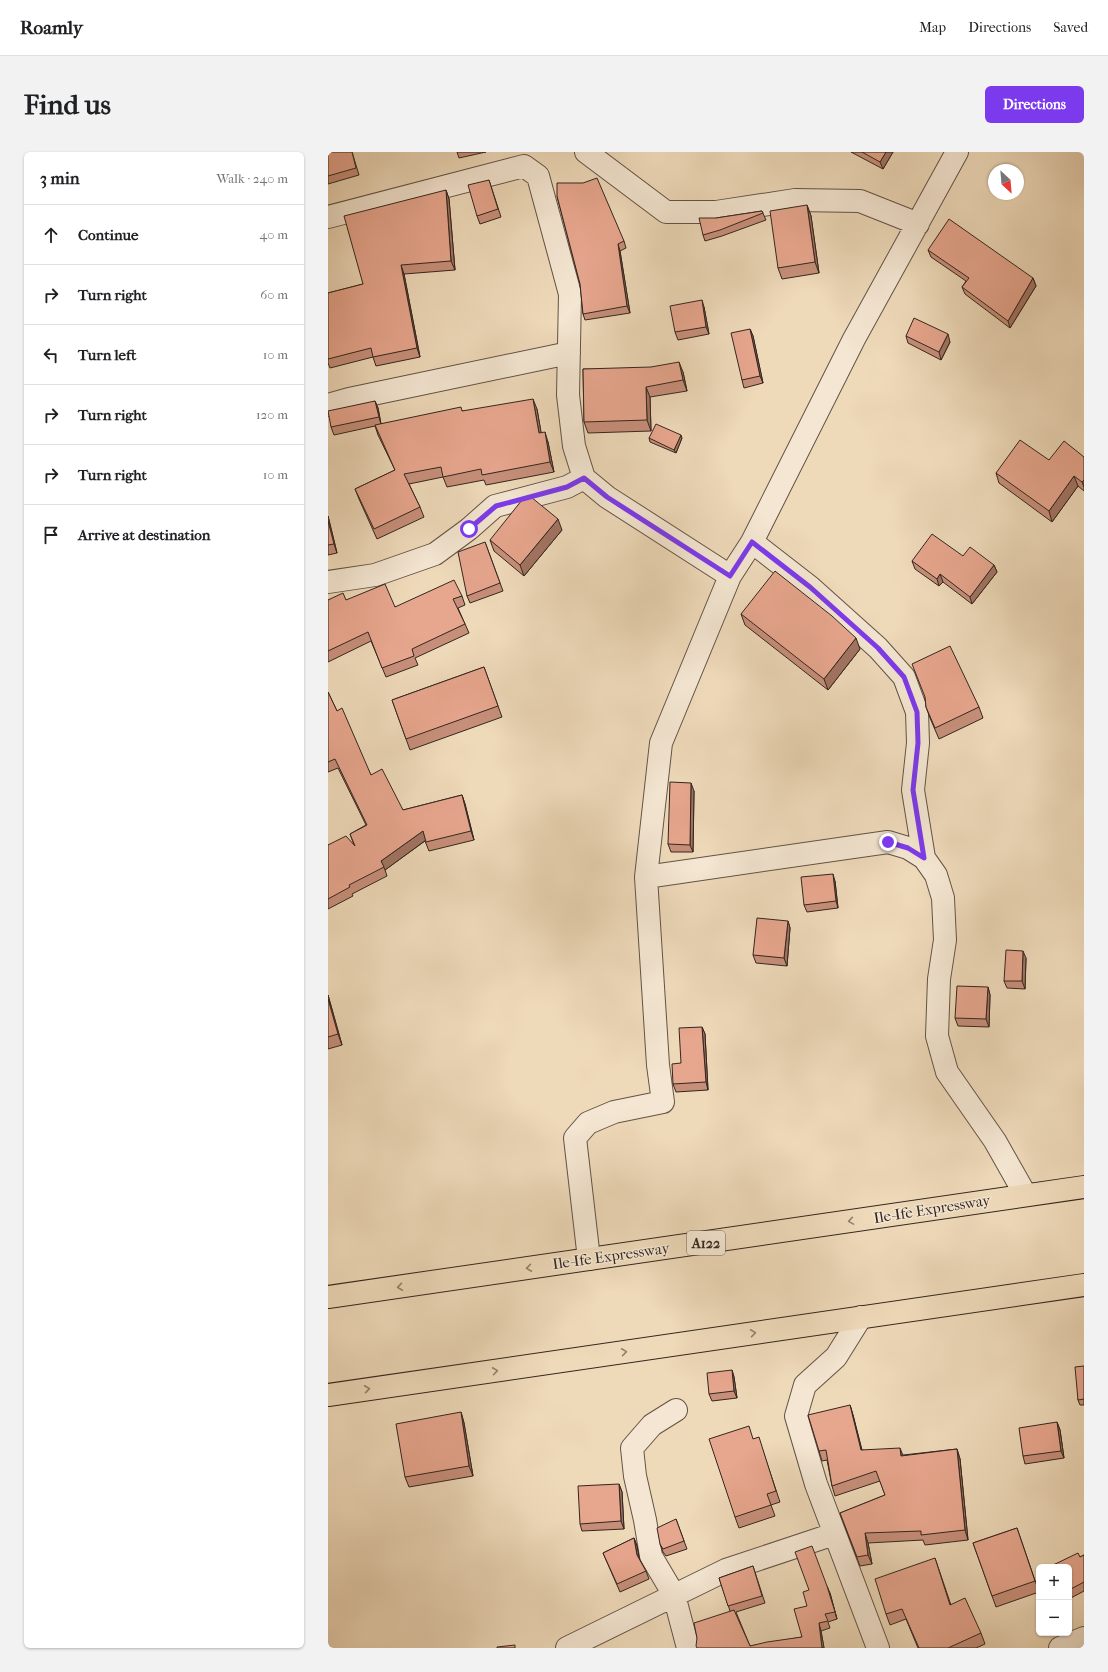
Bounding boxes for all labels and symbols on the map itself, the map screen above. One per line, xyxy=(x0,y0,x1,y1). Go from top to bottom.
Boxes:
north arrow xyxy=(988,164,1024,200)
route start xyxy=(460,520,478,538)
route end xyxy=(879,833,897,851)
street label: Ile-Ife Expressway xyxy=(872,1191,993,1227)
one-way arrow xyxy=(848,1216,855,1225)
road number: A122 xyxy=(687,1231,725,1255)
street label: Ile-Ife Expressway xyxy=(551,1239,672,1273)
one-way arrow xyxy=(526,1263,532,1272)
one-way arrow xyxy=(397,1282,403,1291)
one-way arrow xyxy=(749,1329,756,1338)
one-way arrow xyxy=(621,1348,627,1357)
one-way arrow xyxy=(492,1367,498,1376)
one-way arrow xyxy=(364,1385,370,1394)

